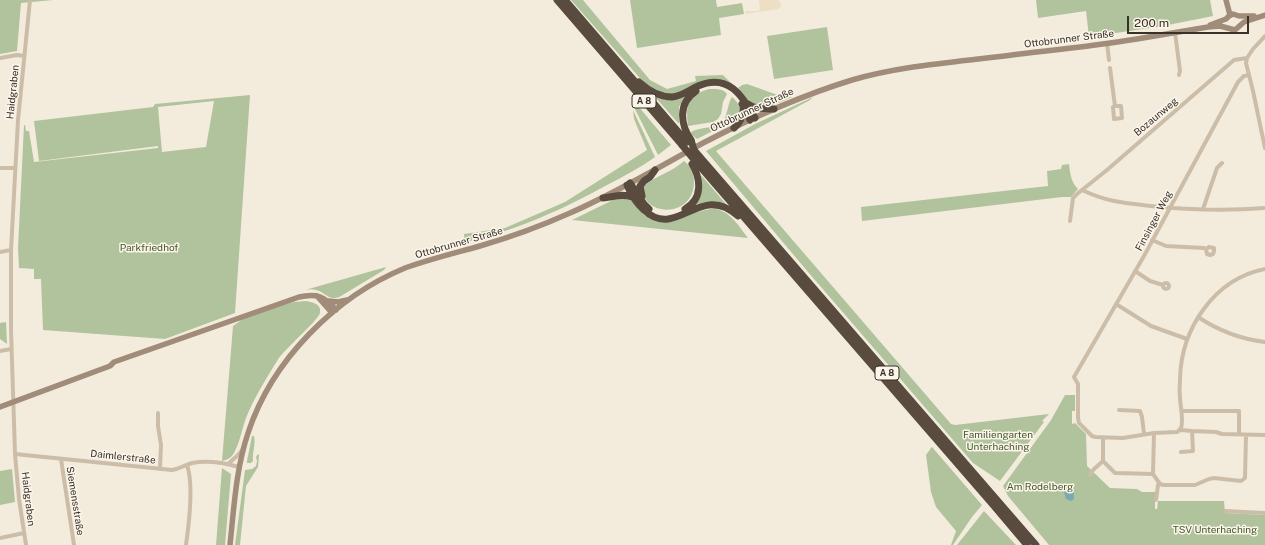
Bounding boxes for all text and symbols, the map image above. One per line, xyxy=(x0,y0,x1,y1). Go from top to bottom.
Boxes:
scale bar xyxy=(1129,8,1251,34)
text: 200 m xyxy=(1134,16,1169,30)
street label: Ottobrunner Straße xyxy=(1023,28,1115,50)
street label: Haidgraben xyxy=(4,64,22,120)
street label: Ottobrunner Straße xyxy=(708,85,796,135)
road number: A 8 xyxy=(632,94,656,108)
street label: Bozaunweg xyxy=(1132,95,1180,139)
street label: Finsinger Weg xyxy=(1133,189,1175,253)
street label: Ottobrunner Straße xyxy=(414,225,504,261)
park label: Parkfriedhof xyxy=(120,242,178,254)
road number: A 8 xyxy=(875,366,899,380)
park label: Familiengarten Unterhaching xyxy=(963,429,1033,452)
street label: Daimlerstraße xyxy=(90,448,156,466)
street label: Siemensstraße xyxy=(64,466,86,536)
street label: Haidgraben xyxy=(19,471,37,527)
park label: Am Rodelberg xyxy=(1007,481,1073,493)
park label: TSV Unterhaching xyxy=(1173,524,1257,536)

